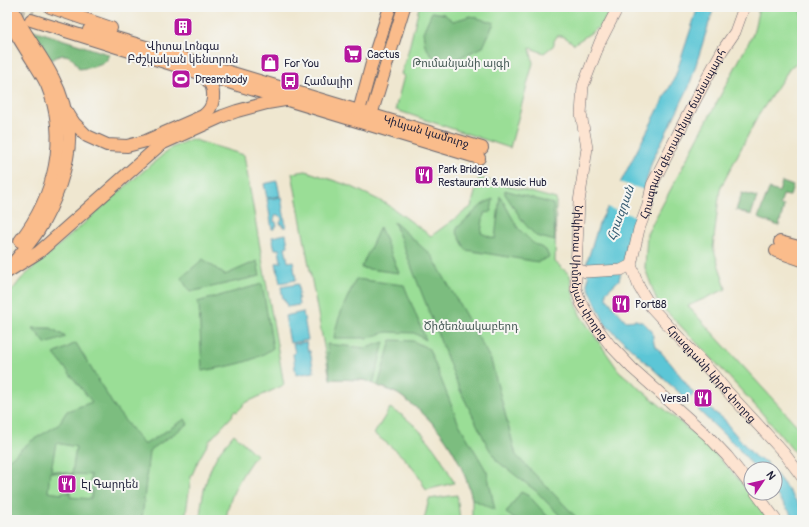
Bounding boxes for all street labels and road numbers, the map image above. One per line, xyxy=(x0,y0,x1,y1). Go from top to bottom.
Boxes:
street label: Հրազդան գետափնյա ճանապարհ xyxy=(637,46,728,221)
street label: Կիևյան կամուրջ xyxy=(382,112,471,150)
street label: Նիկիտա Սիմոնյան փողոց xyxy=(570,205,611,343)
street label: Հրազդանի կիրճ փողոց xyxy=(665,322,759,425)

